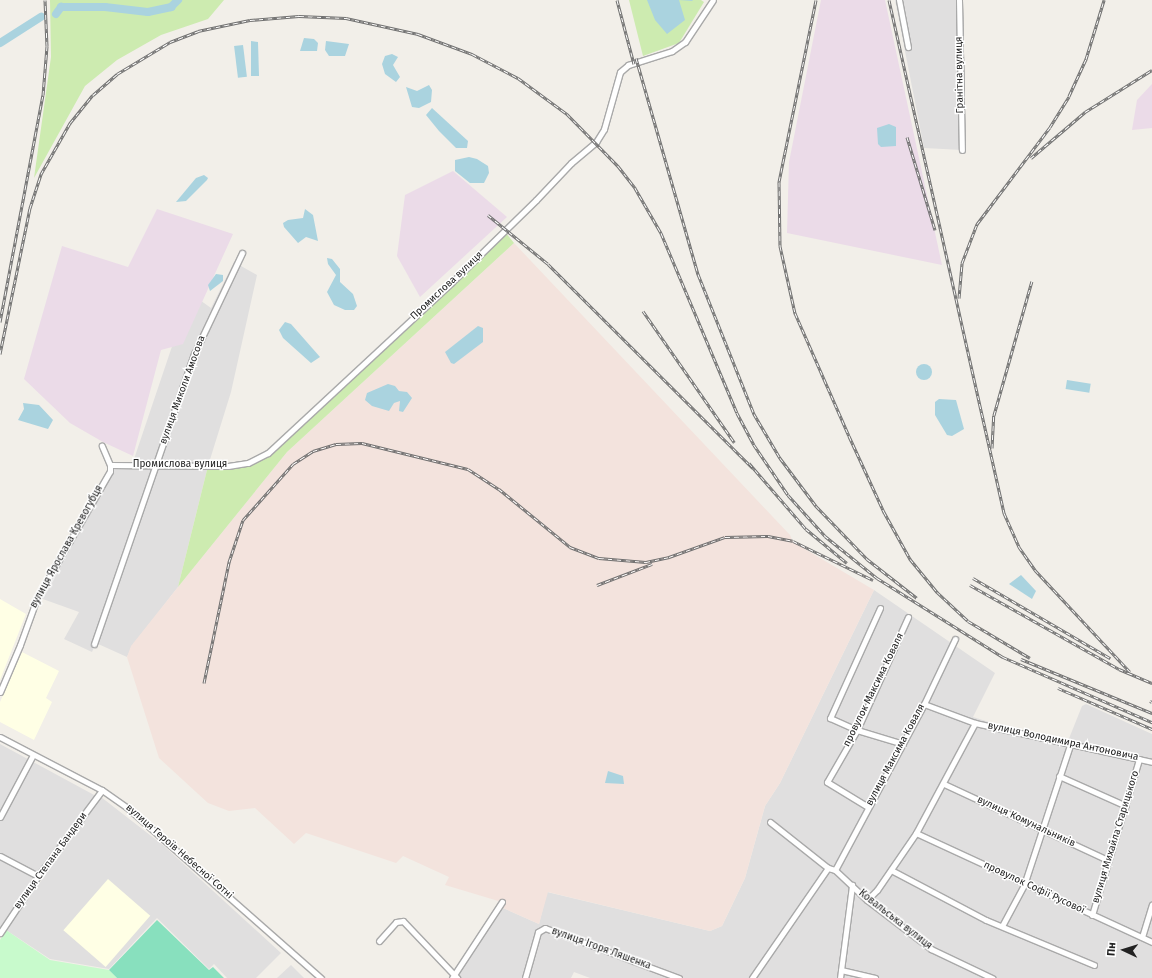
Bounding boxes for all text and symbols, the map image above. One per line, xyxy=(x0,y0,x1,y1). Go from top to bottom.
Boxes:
street label: Гранітна вулиця xyxy=(953,36,967,114)
street label: Промислова вулиця xyxy=(408,249,486,323)
street label: вулиця Миколи Амосова xyxy=(158,334,208,446)
street label: Промислова вулиця xyxy=(133,459,227,471)
street label: вулиця Ярослава Кревогубця xyxy=(28,483,106,611)
street label: провулок Максима Коваля xyxy=(841,631,907,749)
street label: вулиця Максима Коваля xyxy=(864,702,928,808)
street label: вулиця Володимира Антоновича xyxy=(987,720,1139,764)
street label: вулиця Михайла Старицького xyxy=(1090,769,1142,905)
street label: вулиця Комунальників xyxy=(975,794,1077,850)
street label: вулиця Героїв Небесної Сотні xyxy=(123,802,235,902)
street label: вулиця Степана Бандери xyxy=(12,810,90,912)
street label: провулок Софії Русової xyxy=(981,859,1087,917)
street label: Ковальська вулиця xyxy=(856,888,934,952)
street label: вулиця Ігоря Ляшенка xyxy=(550,925,652,973)
north arrow xyxy=(1104,930,1144,970)
text: Пн xyxy=(1105,942,1118,956)

